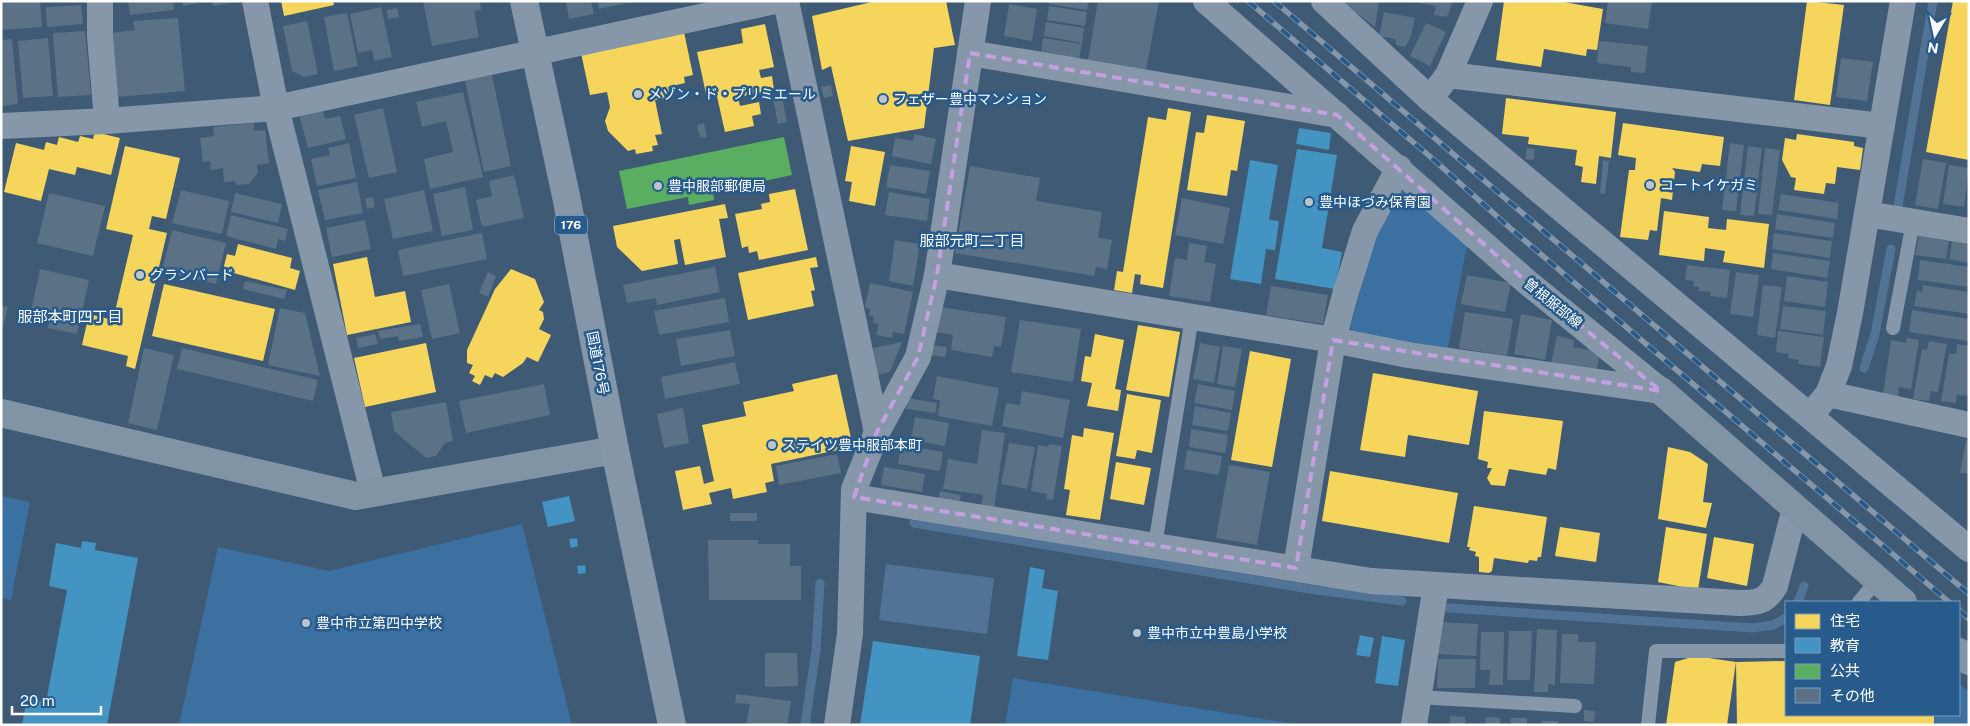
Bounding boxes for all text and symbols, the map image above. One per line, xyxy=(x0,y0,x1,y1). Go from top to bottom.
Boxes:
north arrow xyxy=(1910,10,1960,60)
text: N xyxy=(1926,39,1940,57)
place label: メゾン・ド・プリミエール xyxy=(648,86,816,102)
marker: メゾン・ド・プリミエール xyxy=(632,88,644,100)
place label: フェザー豊中マンション xyxy=(893,91,1047,107)
marker: フェザー豊中マンション xyxy=(877,93,889,105)
place label: コートイケガミ xyxy=(1660,177,1758,193)
place label: 豊中服部郵便局 xyxy=(668,178,766,194)
marker: コートイケガミ xyxy=(1644,179,1656,191)
marker: 豊中服部郵便局 xyxy=(652,180,664,192)
place label: 豊中ほづみ保育園 xyxy=(1319,194,1431,210)
marker: 豊中ほづみ保育園 xyxy=(1303,196,1315,208)
road number: 176 xyxy=(555,216,587,234)
district label: 服部元町二丁目 xyxy=(919,232,1025,249)
place label: グランバード xyxy=(150,267,234,283)
marker: グランバード xyxy=(134,269,146,281)
street label: 曽根服部線 xyxy=(1521,275,1585,331)
district label: 服部本町四丁目 xyxy=(17,308,123,325)
street label: 国道176号 xyxy=(584,330,612,396)
place label: ステイツ豊中服部本町 xyxy=(782,437,922,453)
marker: ステイツ豊中服部本町 xyxy=(766,439,778,451)
legend xyxy=(1785,601,1960,716)
text: 住宅 xyxy=(1830,612,1860,629)
place label: 豊中市立第四中学校 xyxy=(316,615,442,631)
marker: 豊中市立第四中学校 xyxy=(300,617,312,629)
place label: 豊中市立中豊島小学校 xyxy=(1147,625,1287,641)
marker: 豊中市立中豊島小学校 xyxy=(1131,627,1143,639)
text: 教育 xyxy=(1830,637,1860,654)
text: 公共 xyxy=(1830,662,1860,679)
scale bar xyxy=(12,684,101,716)
text: その他 xyxy=(1830,687,1875,704)
text: 20 m xyxy=(20,692,55,709)

